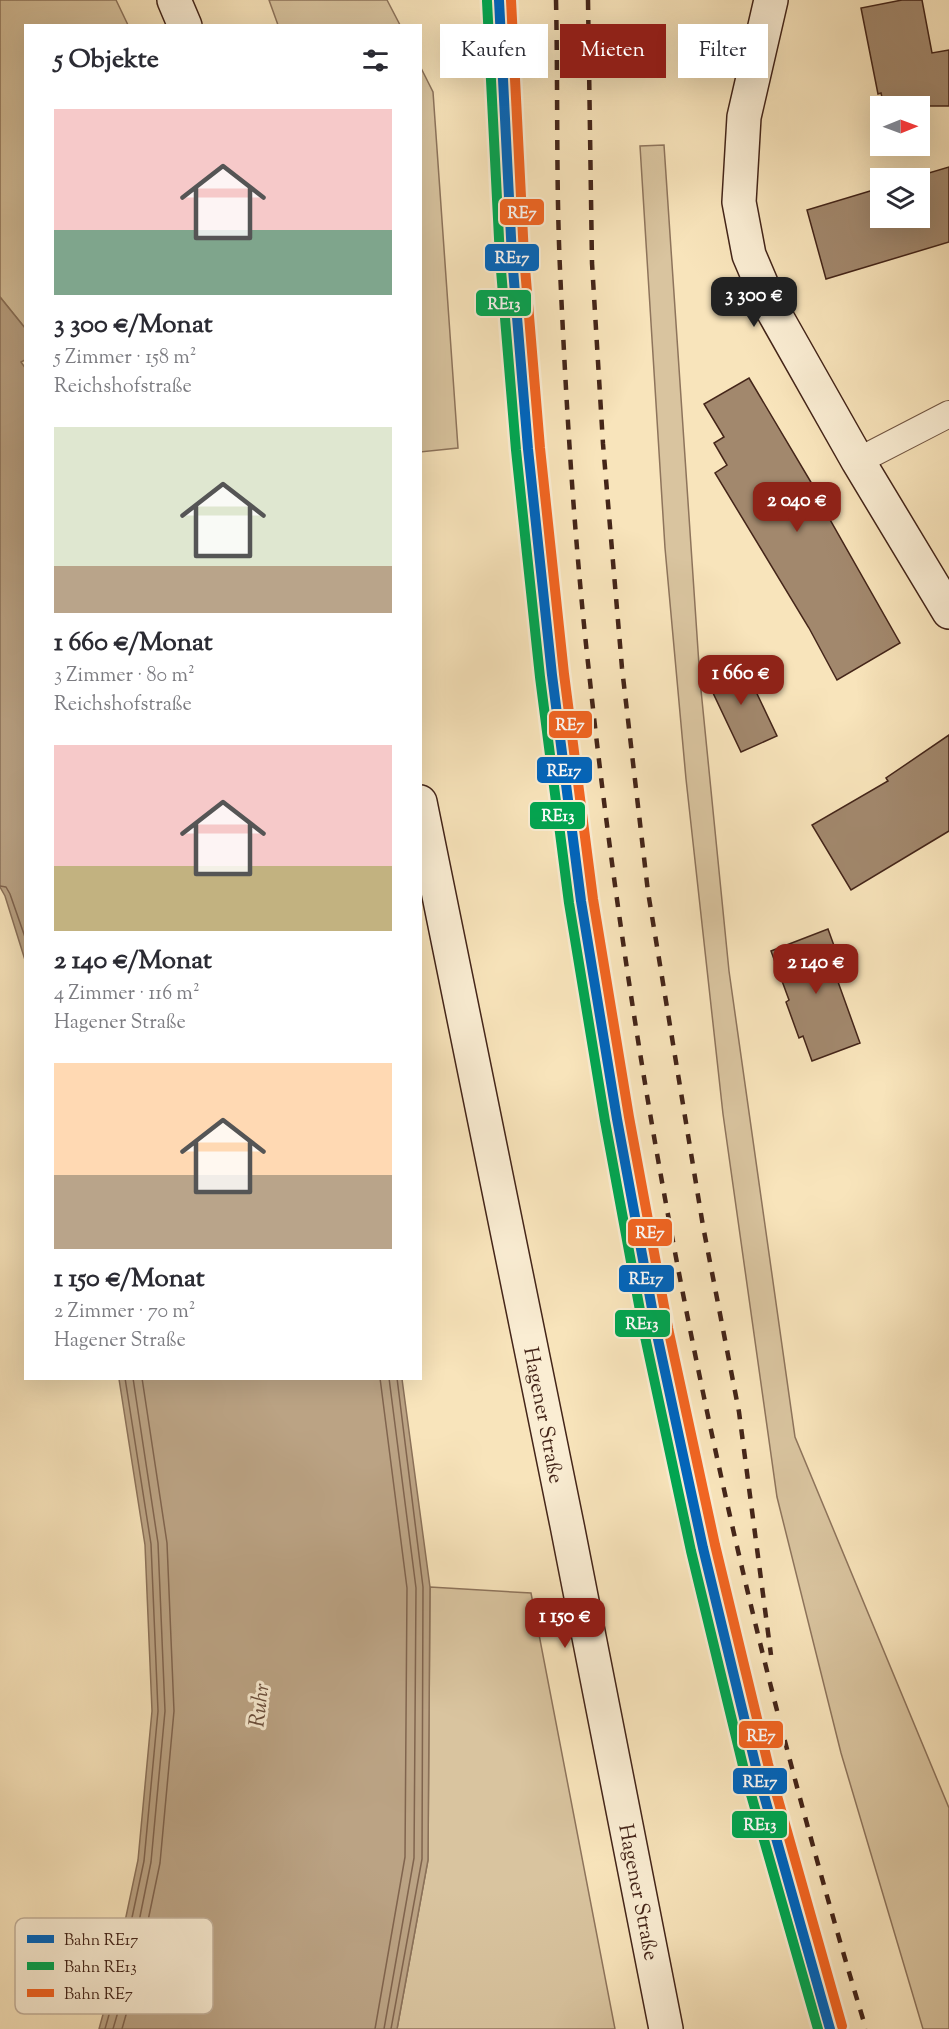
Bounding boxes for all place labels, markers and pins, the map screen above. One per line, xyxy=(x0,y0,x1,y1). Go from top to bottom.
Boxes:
pin: 3 300 € xyxy=(699,277,809,328)
pin: 2 040 € xyxy=(742,482,852,533)
pin: 1 660 € xyxy=(686,655,796,706)
pin: 2 140 € xyxy=(761,944,871,995)
pin: 1 150 € xyxy=(510,1598,620,1649)

